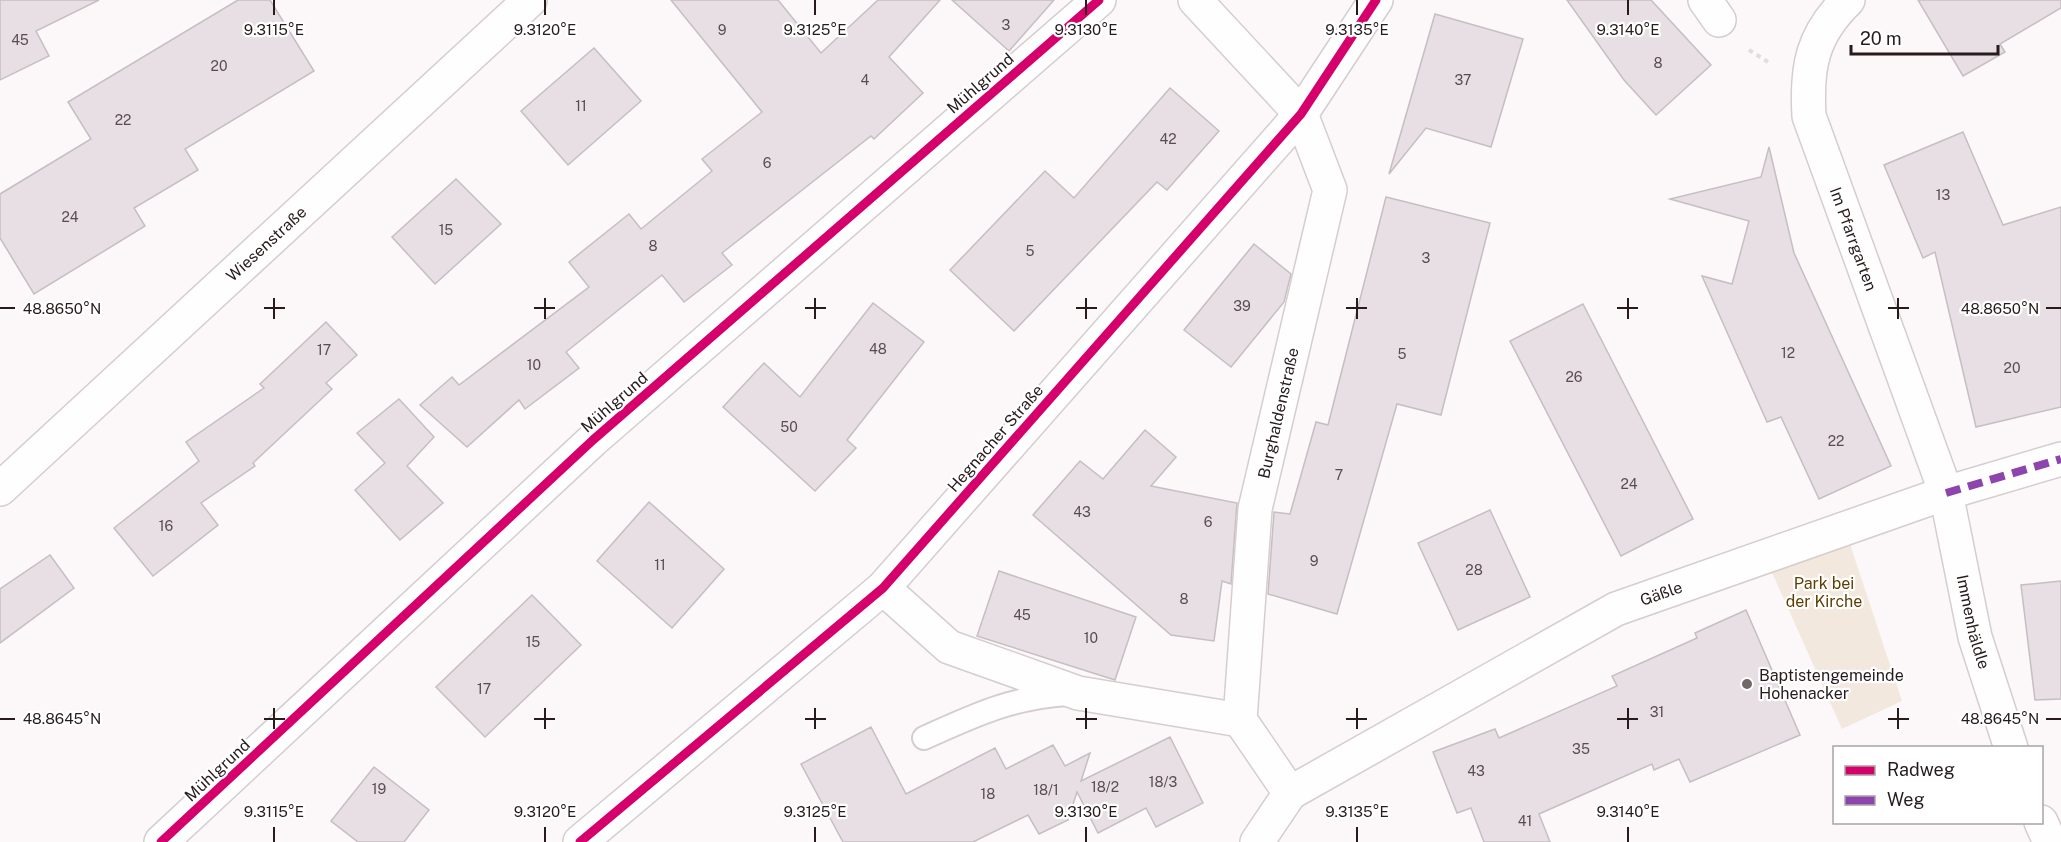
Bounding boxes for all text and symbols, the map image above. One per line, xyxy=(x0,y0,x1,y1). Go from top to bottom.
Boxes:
house number: 3 xyxy=(1002,17,1011,33)
scale bar xyxy=(1851,18,1998,56)
text: 9.3115°E xyxy=(244,21,304,38)
text: 9.3120°E xyxy=(514,21,576,38)
text: 9.3125°E xyxy=(783,21,847,38)
text: 9.3130°E xyxy=(1054,21,1118,38)
text: 9.3135°E xyxy=(1325,21,1389,38)
text: 9.3140°E xyxy=(1596,21,1660,38)
house number: 9 xyxy=(718,22,727,38)
text: 20 m xyxy=(1860,28,1902,49)
house number: 45 xyxy=(11,32,29,48)
street label: Mühlgrund xyxy=(943,49,1018,118)
house number: 8 xyxy=(1653,55,1663,71)
house number: 20 xyxy=(211,58,227,74)
house number: 4 xyxy=(861,72,870,88)
house number: 37 xyxy=(1455,72,1471,88)
house number: 11 xyxy=(575,98,587,114)
house number: 22 xyxy=(115,112,131,128)
house number: 42 xyxy=(1159,131,1177,147)
house number: 6 xyxy=(763,155,772,171)
street label: Im Pfarrgarten xyxy=(1826,185,1881,294)
house number: 13 xyxy=(1936,187,1950,203)
street label: Wiesenstraße xyxy=(222,202,310,285)
house number: 24 xyxy=(61,209,79,225)
house number: 15 xyxy=(439,222,453,238)
house number: 8 xyxy=(648,238,658,254)
house number: 5 xyxy=(1026,243,1035,259)
house number: 3 xyxy=(1422,250,1431,266)
house number: 39 xyxy=(1233,298,1251,314)
text: 48.8650°N xyxy=(23,300,101,317)
text: 48.8650°N xyxy=(1961,300,2039,317)
house number: 48 xyxy=(869,341,887,357)
house number: 17 xyxy=(317,342,331,358)
house number: 12 xyxy=(1781,345,1795,361)
street label: Burghaldenstraße xyxy=(1254,346,1303,480)
house number: 5 xyxy=(1398,346,1407,362)
house number: 10 xyxy=(527,357,541,373)
house number: 20 xyxy=(2004,360,2020,376)
street label: Mühlgrund xyxy=(577,368,652,437)
house number: 26 xyxy=(1565,369,1583,385)
street label: Hegnacher Straße xyxy=(944,381,1047,496)
house number: 50 xyxy=(780,419,798,435)
house number: 22 xyxy=(1828,433,1844,449)
house number: 7 xyxy=(1335,467,1343,483)
house number: 24 xyxy=(1620,476,1638,492)
house number: 43 xyxy=(1073,504,1091,520)
house number: 6 xyxy=(1204,514,1213,530)
house number: 16 xyxy=(159,518,173,534)
house number: 9 xyxy=(1310,553,1319,569)
house number: 11 xyxy=(654,557,666,573)
house number: 28 xyxy=(1465,562,1483,578)
street label: Immenhäldle xyxy=(1953,573,1994,671)
park label: Park bei der Kirche xyxy=(1786,574,1862,611)
street label: Gäßle xyxy=(1637,577,1685,610)
house number: 8 xyxy=(1179,591,1189,607)
house number: 45 xyxy=(1013,607,1031,623)
house number: 10 xyxy=(1084,630,1098,646)
house number: 15 xyxy=(526,634,540,650)
place label: Baptistengemeinde Hohenacker xyxy=(1759,666,1904,703)
marker: Baptistengemeinde Hohenacker xyxy=(1740,677,1754,691)
house number: 17 xyxy=(477,681,491,697)
house number: 31 xyxy=(1650,704,1664,720)
text: 48.8645°N xyxy=(23,710,101,727)
text: 48.8645°N xyxy=(1961,710,2039,727)
street label: Mühlgrund xyxy=(181,735,254,805)
house number: 35 xyxy=(1572,741,1590,757)
legend xyxy=(1833,746,2043,824)
text: Radweg xyxy=(1887,759,1955,780)
house number: 43 xyxy=(1467,763,1485,779)
house number: 18/3 xyxy=(1149,774,1177,790)
house number: 18/2 xyxy=(1091,779,1119,795)
house number: 19 xyxy=(372,781,386,797)
house number: 18/1 xyxy=(1033,782,1059,798)
house number: 18 xyxy=(981,786,995,802)
text: Weg xyxy=(1887,789,1925,810)
text: 9.3115°E xyxy=(244,803,304,820)
text: 9.3120°E xyxy=(514,803,576,820)
text: 9.3125°E xyxy=(783,803,847,820)
text: 9.3130°E xyxy=(1054,803,1118,820)
text: 9.3135°E xyxy=(1325,803,1389,820)
text: 9.3140°E xyxy=(1596,803,1660,820)
house number: 41 xyxy=(1518,813,1532,829)

